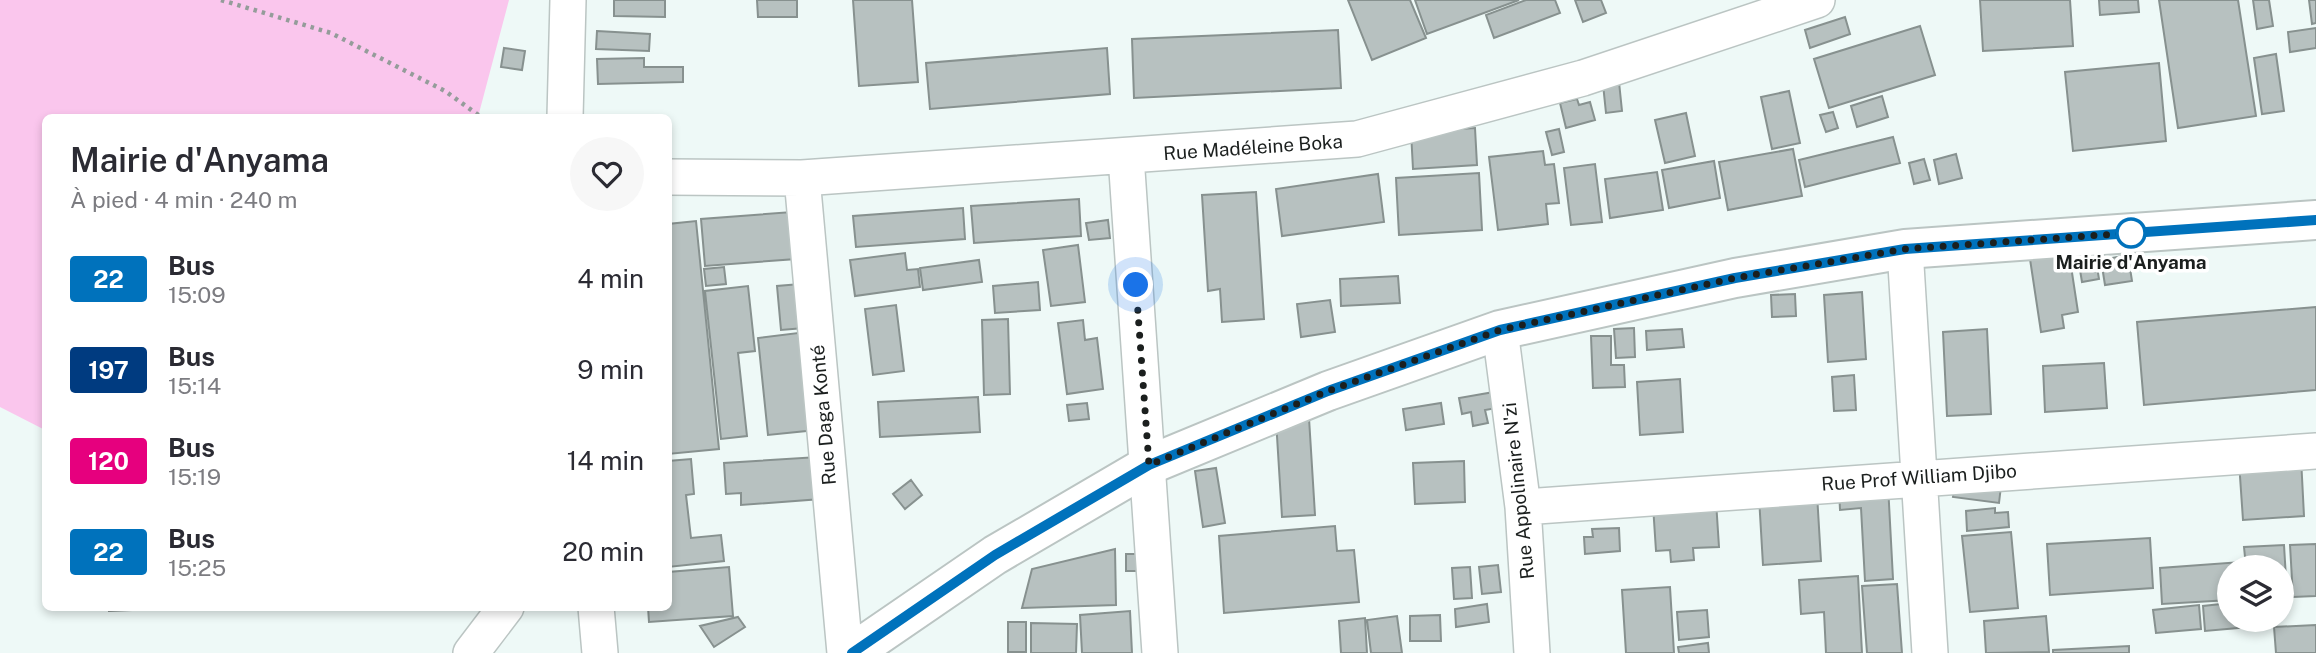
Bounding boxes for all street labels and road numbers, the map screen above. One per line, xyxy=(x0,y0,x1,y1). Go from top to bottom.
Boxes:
street label: Rue Madéleine Boka xyxy=(1162,130,1344,164)
street label: Rue Daga Konté xyxy=(806,344,840,486)
street label: Rue Appolinaire N'zi xyxy=(1498,402,1538,580)
street label: Rue Prof William Djibo xyxy=(1820,459,2018,495)

